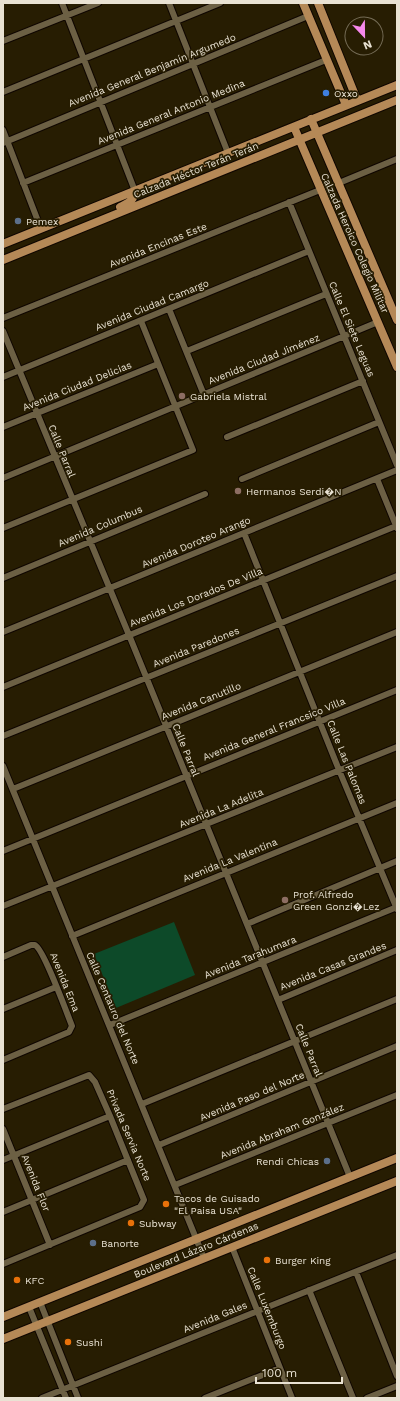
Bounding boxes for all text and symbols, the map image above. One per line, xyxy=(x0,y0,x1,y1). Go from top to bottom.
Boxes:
north arrow xyxy=(344,16,384,56)
street label: Avenida General Benjamín Argumedo xyxy=(67,31,237,109)
text: N xyxy=(361,37,374,52)
street label: Avenida General Antonio Medina xyxy=(96,77,246,147)
marker: Oxxo xyxy=(321,88,331,98)
place label: Oxxo xyxy=(334,88,358,99)
street label: Calzada Héctor Terán Terán xyxy=(132,140,260,200)
street label: Calzada Heroico Colegio Militar xyxy=(319,171,391,315)
marker: Pemex xyxy=(13,216,23,226)
place label: Pemex xyxy=(26,216,58,227)
street label: Avenida Encinas Este xyxy=(108,220,209,270)
street label: Avenida Ciudad Camargo xyxy=(94,277,210,333)
street label: Calle El Siete Leguas xyxy=(327,280,377,378)
street label: Avenida Ciudad Jiménez xyxy=(207,332,321,386)
street label: Avenida Ciudad Delicias xyxy=(21,359,133,413)
marker: Gabriela Mistral xyxy=(177,391,187,401)
place label: Gabriela Mistral xyxy=(190,391,267,402)
street label: Calle Parral xyxy=(46,423,78,479)
marker: Hermanos Serdi�N xyxy=(233,486,243,496)
place label: Hermanos Serdi�N xyxy=(246,486,342,497)
street label: Avenida Columbus xyxy=(56,503,144,549)
street label: Avenida Doroteo Arango xyxy=(140,514,252,570)
street label: Avenida Los Dorados De Villa xyxy=(128,565,264,629)
street label: Avenida Paredones xyxy=(151,625,241,669)
street label: Avenida Canutillo xyxy=(160,680,242,722)
street label: Avenida General Francsico Villa xyxy=(201,695,347,763)
street label: Calle Las Palomas xyxy=(325,718,369,806)
street label: Calle Parral xyxy=(170,722,202,778)
street label: Avenida La Adelita xyxy=(177,786,265,830)
street label: Avenida La Valentina xyxy=(181,836,279,884)
place label: Prof. Alfredo Green Gonzi�Lez xyxy=(293,889,380,912)
marker: Prof. Alfredo Green Gonzi�Lez xyxy=(280,895,290,905)
street label: Avenida Tarahumara xyxy=(202,933,298,981)
street label: Avenida Casas Grandes xyxy=(278,940,388,992)
street label: Calle Centauro del Norte xyxy=(84,950,142,1066)
street label: Avenida Ema xyxy=(48,951,82,1013)
street label: Calle Parral xyxy=(293,1022,325,1078)
street label: Avenida Paso del Norte xyxy=(198,1069,306,1123)
street label: Privada Servia Norte xyxy=(105,1087,153,1183)
street label: Avenida Abraham González xyxy=(218,1101,346,1161)
street label: Avenida Flor xyxy=(20,1153,52,1213)
place label: Rendi Chicas xyxy=(256,1156,319,1167)
marker: Rendi Chicas xyxy=(322,1156,332,1166)
place label: Tacos de Guisado "El Paisa USA" xyxy=(174,1193,260,1216)
marker: Tacos de Guisado "El Paisa USA" xyxy=(161,1199,171,1209)
marker: Subway xyxy=(126,1218,136,1228)
place label: Subway xyxy=(139,1218,177,1229)
street label: Boulevard Lázaro Cárdenas xyxy=(132,1220,260,1280)
marker: Banorte xyxy=(88,1238,98,1248)
place label: Banorte xyxy=(101,1238,139,1249)
marker: Burger King xyxy=(262,1255,272,1265)
place label: Burger King xyxy=(275,1255,331,1266)
street label: Calle Luxemburgo xyxy=(245,1265,289,1351)
marker: KFC xyxy=(12,1275,22,1285)
place label: KFC xyxy=(25,1275,45,1286)
street label: Avenida Gales xyxy=(181,1299,249,1335)
marker: Sushi xyxy=(63,1337,73,1347)
place label: Sushi xyxy=(76,1337,103,1348)
scale bar xyxy=(256,1359,342,1385)
text: 100 m xyxy=(262,1366,297,1380)

